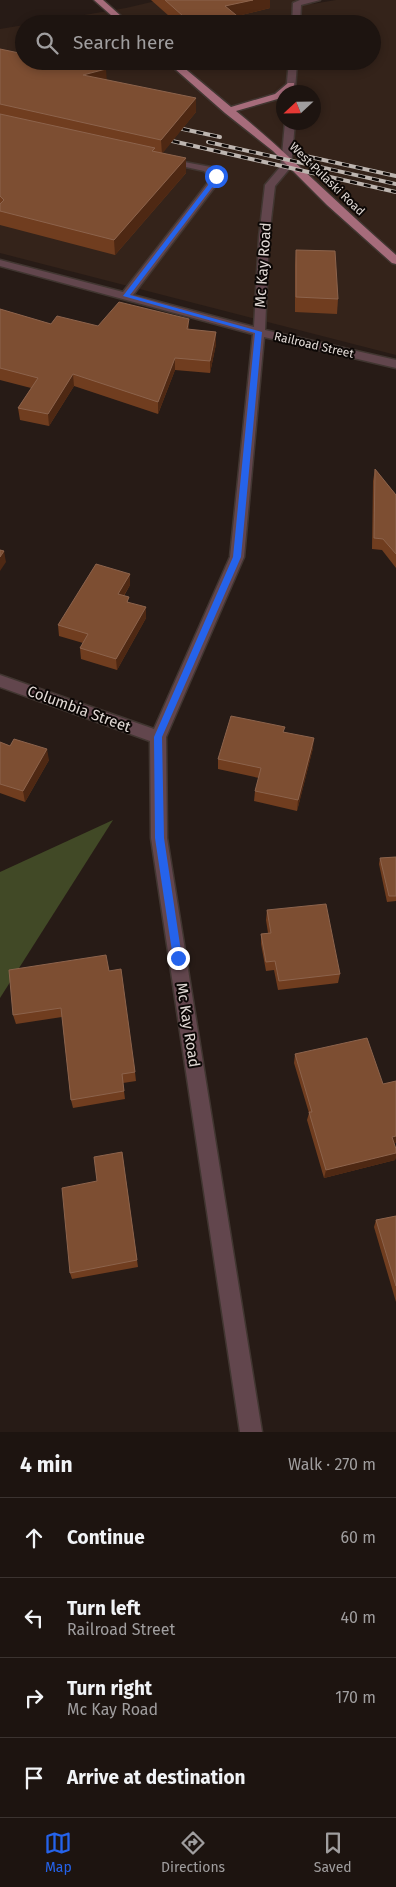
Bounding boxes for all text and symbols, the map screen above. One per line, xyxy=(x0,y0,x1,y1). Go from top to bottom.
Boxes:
search box xyxy=(15,15,381,70)
icon: search xyxy=(33,29,61,57)
text: Search here xyxy=(73,31,174,54)
north arrow xyxy=(276,85,321,130)
street label: West Pulaski Road xyxy=(287,140,367,218)
route start xyxy=(205,165,228,188)
street label: Mc Kay Road xyxy=(251,222,275,308)
street label: Railroad Street xyxy=(273,329,356,361)
street label: Columbia Street xyxy=(25,682,134,736)
route end xyxy=(167,947,190,970)
street label: Mc Kay Road xyxy=(172,981,204,1069)
text: 4 min xyxy=(20,1452,73,1478)
text: Walk · 270 m xyxy=(288,1455,376,1474)
icon: ahead xyxy=(20,1524,48,1552)
text: Continue xyxy=(67,1526,145,1549)
text: 60 m xyxy=(341,1528,376,1547)
text: Turn left xyxy=(67,1597,141,1620)
icon: left xyxy=(20,1604,48,1632)
text: 40 m xyxy=(341,1608,376,1627)
text: Railroad Street xyxy=(67,1620,175,1639)
text: Turn right xyxy=(67,1677,152,1700)
icon: right xyxy=(20,1684,48,1712)
text: 170 m xyxy=(335,1688,376,1707)
text: Mc Kay Road xyxy=(67,1700,158,1719)
icon: arrive xyxy=(20,1764,48,1792)
text: Arrive at destination xyxy=(67,1766,246,1789)
tab: Map xyxy=(44,1829,72,1876)
tab: Directions xyxy=(161,1829,225,1876)
tab: Saved xyxy=(314,1829,352,1876)

